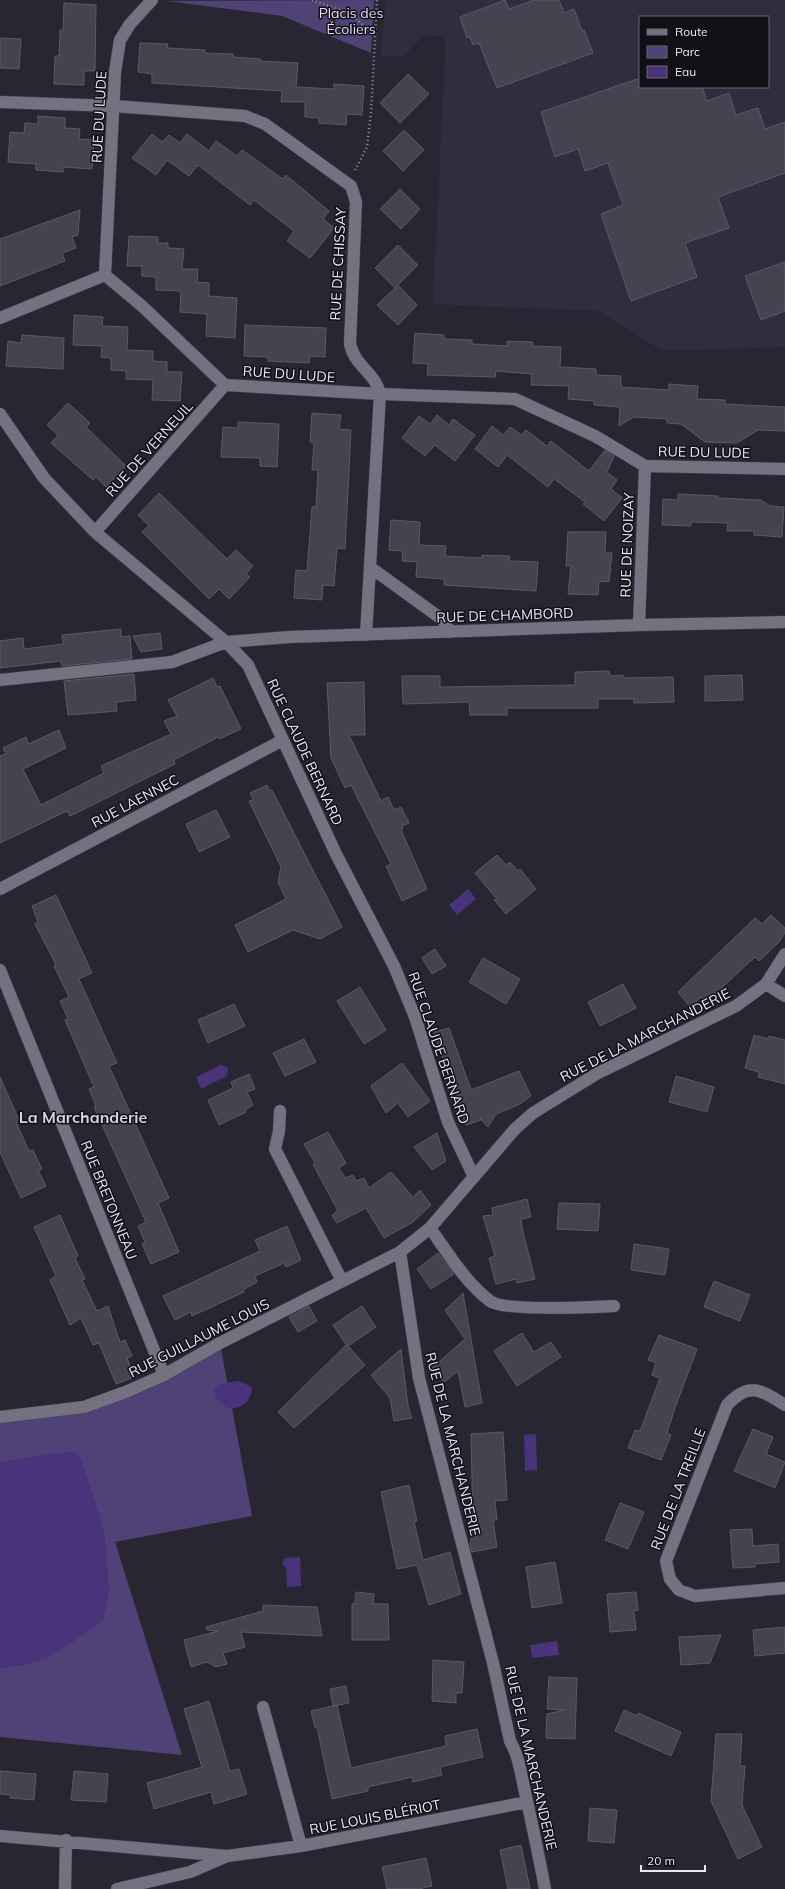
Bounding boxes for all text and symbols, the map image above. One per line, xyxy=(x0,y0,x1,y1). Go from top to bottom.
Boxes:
park label: Placis des Écoliers xyxy=(319,4,383,38)
legend xyxy=(639,16,769,88)
text: Route xyxy=(675,24,708,39)
text: Parc xyxy=(675,44,700,59)
text: Eau xyxy=(675,64,696,79)
street label: RUE DU LUDE xyxy=(88,70,110,164)
street label: RUE DE CHISSAY xyxy=(326,206,350,321)
street label: RUE DU LUDE xyxy=(242,362,336,386)
street label: RUE DE VERNEUIL xyxy=(101,397,197,500)
street label: RUE DU LUDE xyxy=(658,442,750,462)
street label: RUE DE NOIZAY xyxy=(616,492,638,598)
street label: RUE DE CHAMBORD xyxy=(436,604,574,626)
street label: RUE CLAUDE BERNARD xyxy=(263,676,347,828)
street label: RUE LAENNEC xyxy=(88,770,182,832)
street label: RUE CLAUDE BERNARD xyxy=(404,970,474,1126)
street label: RUE DE LA MARCHANDERIE xyxy=(557,984,733,1086)
district label: La Marchanderie xyxy=(19,1107,147,1127)
street label: RUE BRETONNEAU xyxy=(77,1138,141,1262)
street label: RUE GUILLAUME LOUIS xyxy=(126,1295,273,1381)
street label: RUE DE LA MARCHANDERIE xyxy=(421,1350,485,1538)
street label: RUE DE LA TREILLE xyxy=(646,1426,710,1552)
street label: RUE DE LA MARCHANDERIE xyxy=(501,1664,561,1852)
street label: RUE LOUIS BLÉRIOT xyxy=(308,1795,443,1839)
scale bar xyxy=(641,1847,705,1873)
text: 20 m xyxy=(647,1853,675,1868)

